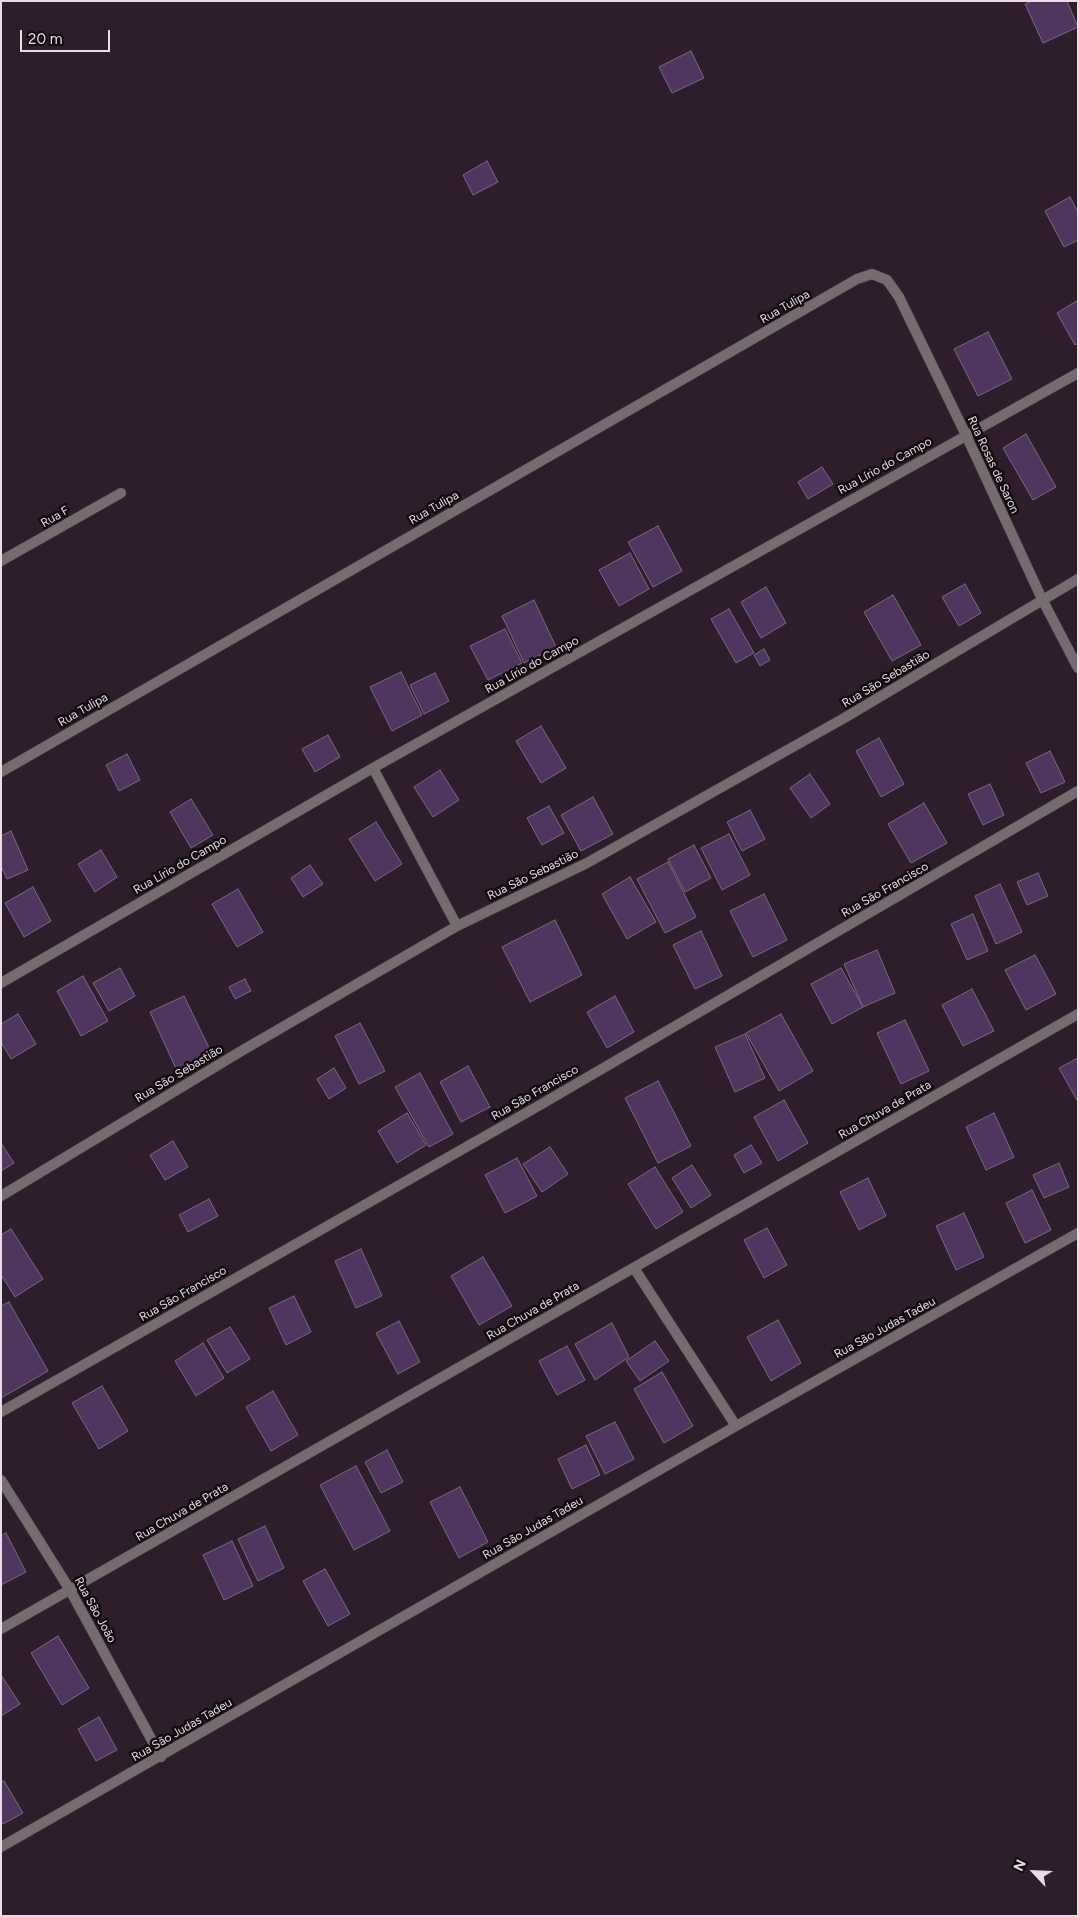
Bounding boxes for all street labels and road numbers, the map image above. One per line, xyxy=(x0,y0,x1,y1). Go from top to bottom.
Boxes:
street label: Rua Tulipa xyxy=(758,287,812,327)
street label: Rua Rosas de Saron xyxy=(964,414,1022,516)
street label: Rua Lírio do Campo xyxy=(836,434,934,498)
street label: Rua Tulipa xyxy=(407,488,461,528)
street label: Rua F xyxy=(38,503,72,531)
street label: Rua Lírio do Campo xyxy=(483,633,581,697)
street label: Rua São Sebastião xyxy=(840,647,932,711)
street label: Rua Tulipa xyxy=(56,690,110,730)
street label: Rua Lírio do Campo xyxy=(131,832,229,898)
street label: Rua São Sebastião xyxy=(485,847,581,903)
street label: Rua São Francisco xyxy=(839,859,931,921)
street label: Rua São Sebastião xyxy=(133,1042,225,1106)
street label: Rua São Francisco xyxy=(489,1062,581,1124)
street label: Rua Chuva de Prata xyxy=(836,1078,934,1142)
street label: Rua São Francisco xyxy=(137,1263,229,1325)
street label: Rua Chuva de Prata xyxy=(484,1279,582,1343)
street label: Rua São Judas Tadeu xyxy=(832,1294,938,1362)
street label: Rua Chuva de Prata xyxy=(133,1480,231,1544)
street label: Rua São Judas Tadeu xyxy=(480,1493,586,1563)
street label: Rua São João xyxy=(71,1575,119,1645)
street label: Rua São Judas Tadeu xyxy=(129,1695,235,1765)

